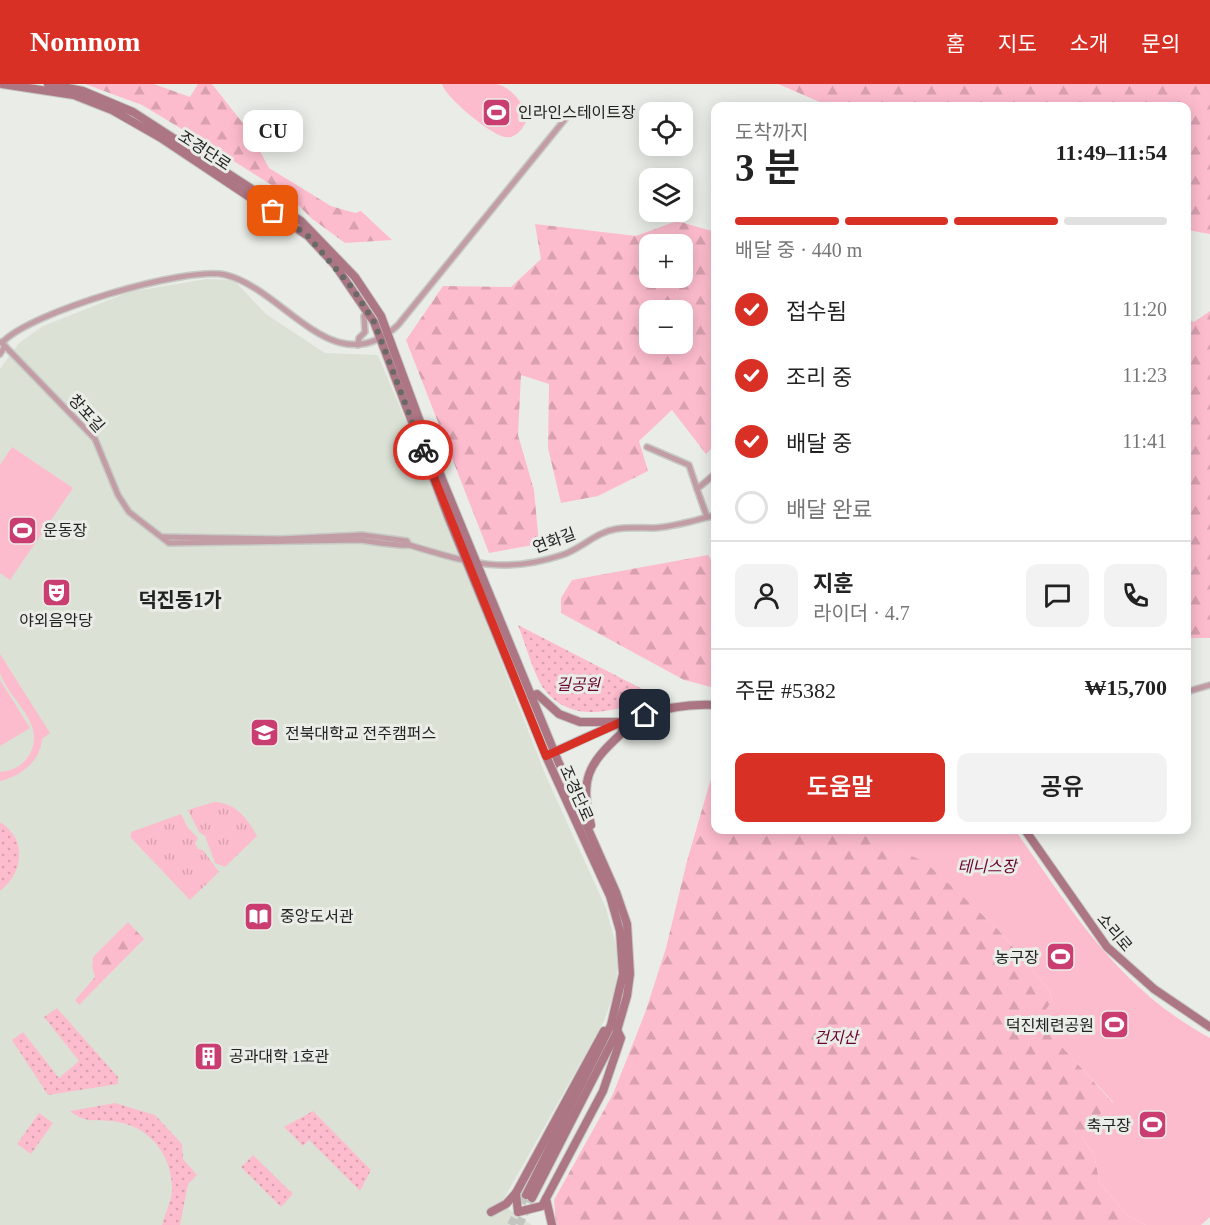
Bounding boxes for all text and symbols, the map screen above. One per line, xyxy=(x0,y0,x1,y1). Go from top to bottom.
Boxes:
text: Nomnom xyxy=(30,26,140,57)
text: 홈 xyxy=(946,32,965,56)
text: 지도 xyxy=(998,32,1037,56)
text: 소개 xyxy=(1070,32,1108,56)
text: 문의 xyxy=(1141,32,1180,56)
sports icon: 인라인스테이트장 xyxy=(481,96,513,128)
map controls xyxy=(639,102,693,354)
button: locate xyxy=(639,102,693,156)
place label: 인라인스테이트장 xyxy=(518,104,636,121)
callout: CU xyxy=(243,109,303,151)
text: CU xyxy=(259,120,287,142)
text: 도착까지 xyxy=(735,121,809,143)
street label: 조경단로 xyxy=(175,127,234,174)
text: 11:49–11:54 xyxy=(1056,140,1167,165)
text: 3 분 xyxy=(735,146,800,189)
button: layers xyxy=(639,168,693,222)
pin xyxy=(247,185,298,236)
icon: bag xyxy=(256,194,289,227)
button: + xyxy=(639,234,693,288)
text: 배달 중 · 440 m xyxy=(735,239,862,261)
icon: check xyxy=(735,293,768,326)
text: 11:20 xyxy=(1122,298,1167,320)
text: 접수됨 xyxy=(786,299,847,324)
button: − xyxy=(639,300,693,354)
icon: check xyxy=(735,359,768,392)
text: 11:23 xyxy=(1122,364,1167,386)
text: 조리 중 xyxy=(786,365,852,390)
street label: 창포길 xyxy=(66,391,108,435)
courier xyxy=(393,420,453,480)
icon: check xyxy=(735,425,768,458)
text: 11:41 xyxy=(1122,430,1167,452)
text: 배달 중 xyxy=(786,431,852,456)
icon: bike xyxy=(407,434,440,467)
text: 배달 완료 xyxy=(786,497,872,522)
sports icon: 운동장 xyxy=(6,514,38,546)
place label: 운동장 xyxy=(43,522,87,539)
street label: 연화길 xyxy=(531,525,578,556)
button: person xyxy=(735,564,798,627)
button: chat xyxy=(1026,564,1089,627)
button: phone xyxy=(1104,564,1167,627)
text: 지훈 xyxy=(813,571,853,596)
theatre icon: 야외음악당 xyxy=(40,576,72,608)
district label: 덕진동1가 xyxy=(138,589,222,611)
text: 라이더 · 4.7 xyxy=(813,602,910,624)
place label: 야외음악당 xyxy=(19,612,93,629)
text: ₩15,700 xyxy=(1085,675,1167,700)
park label: 길공원 xyxy=(556,676,601,693)
text: 주문 #5382 xyxy=(735,678,836,703)
pin xyxy=(619,689,670,740)
icon: home xyxy=(628,698,661,731)
school or university icon: 전북대학교 전주캠퍼스 xyxy=(248,717,280,749)
place label: 전북대학교 전주캠퍼스 xyxy=(285,725,436,742)
button: 도움말 xyxy=(735,753,945,822)
button: 공유 xyxy=(957,753,1167,822)
street label: 조경단로 xyxy=(557,763,596,824)
park label: 테니스장 xyxy=(958,858,1019,875)
library icon: 중앙도서관 xyxy=(243,900,275,932)
place label: 중앙도서관 xyxy=(280,908,354,925)
street label: 소리로 xyxy=(1094,910,1135,955)
sports icon: 농구장 xyxy=(1044,941,1076,973)
place label: 농구장 xyxy=(995,949,1039,966)
sports icon: 덕진체련공원 xyxy=(1099,1009,1131,1041)
place label: 덕진체련공원 xyxy=(1006,1017,1094,1034)
park label: 건지산 xyxy=(814,1029,860,1046)
building icon: 공과대학 1호관 xyxy=(192,1040,224,1072)
place label: 공과대학 1호관 xyxy=(229,1048,330,1065)
sports icon: 축구장 xyxy=(1136,1109,1168,1141)
place label: 축구장 xyxy=(1087,1117,1131,1134)

